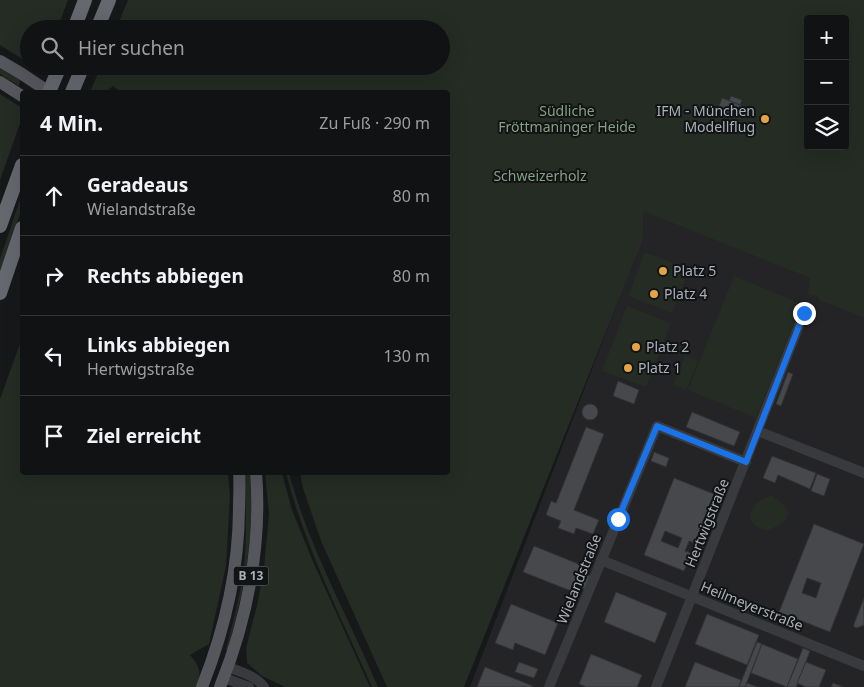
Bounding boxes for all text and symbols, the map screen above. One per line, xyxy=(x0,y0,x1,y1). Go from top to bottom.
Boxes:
map controls xyxy=(804,15,849,150)
button: + xyxy=(804,15,849,60)
search box xyxy=(20,20,450,75)
icon: search xyxy=(38,34,66,62)
text: Hier suchen xyxy=(78,35,185,61)
button: − xyxy=(804,60,849,105)
park label: Südliche Fröttmaninger Heide xyxy=(498,101,636,136)
place label: IFM - München Modellflug xyxy=(657,101,755,136)
button: layers xyxy=(804,105,849,150)
text: 4 Min. xyxy=(40,109,103,137)
text: Zu Fuß · 290 m xyxy=(319,112,430,134)
marker: IFM - München Modellflug xyxy=(759,113,771,125)
park label: Schweizerholz xyxy=(493,166,587,185)
text: Geradeaus xyxy=(87,172,188,198)
icon: ahead xyxy=(40,182,68,210)
text: 80 m xyxy=(393,185,430,207)
text: Wielandstraße xyxy=(87,198,196,220)
place label: Platz 5 xyxy=(673,261,716,280)
icon: right xyxy=(40,262,68,290)
text: Rechts abbiegen xyxy=(87,263,244,289)
text: 80 m xyxy=(393,265,430,287)
marker: Platz 5 xyxy=(657,265,669,277)
place label: Platz 4 xyxy=(664,284,707,303)
marker: Platz 4 xyxy=(648,288,660,300)
route end xyxy=(793,302,816,325)
text: Links abbiegen xyxy=(87,332,230,358)
place label: Platz 2 xyxy=(646,337,689,356)
marker: Platz 2 xyxy=(630,341,642,353)
icon: left xyxy=(40,342,68,370)
text: 130 m xyxy=(383,345,430,367)
text: Hertwigstraße xyxy=(87,358,195,380)
place label: Platz 1 xyxy=(638,358,681,377)
marker: Platz 1 xyxy=(622,362,634,374)
icon: arrive xyxy=(40,422,68,450)
text: Ziel erreicht xyxy=(87,423,201,449)
street label: Hertwigstraße xyxy=(680,476,733,570)
route start xyxy=(607,508,630,531)
street label: Wielandstraße xyxy=(552,531,605,626)
road number: B 13 xyxy=(234,566,268,586)
street label: Heilmeyerstraße xyxy=(698,576,806,635)

